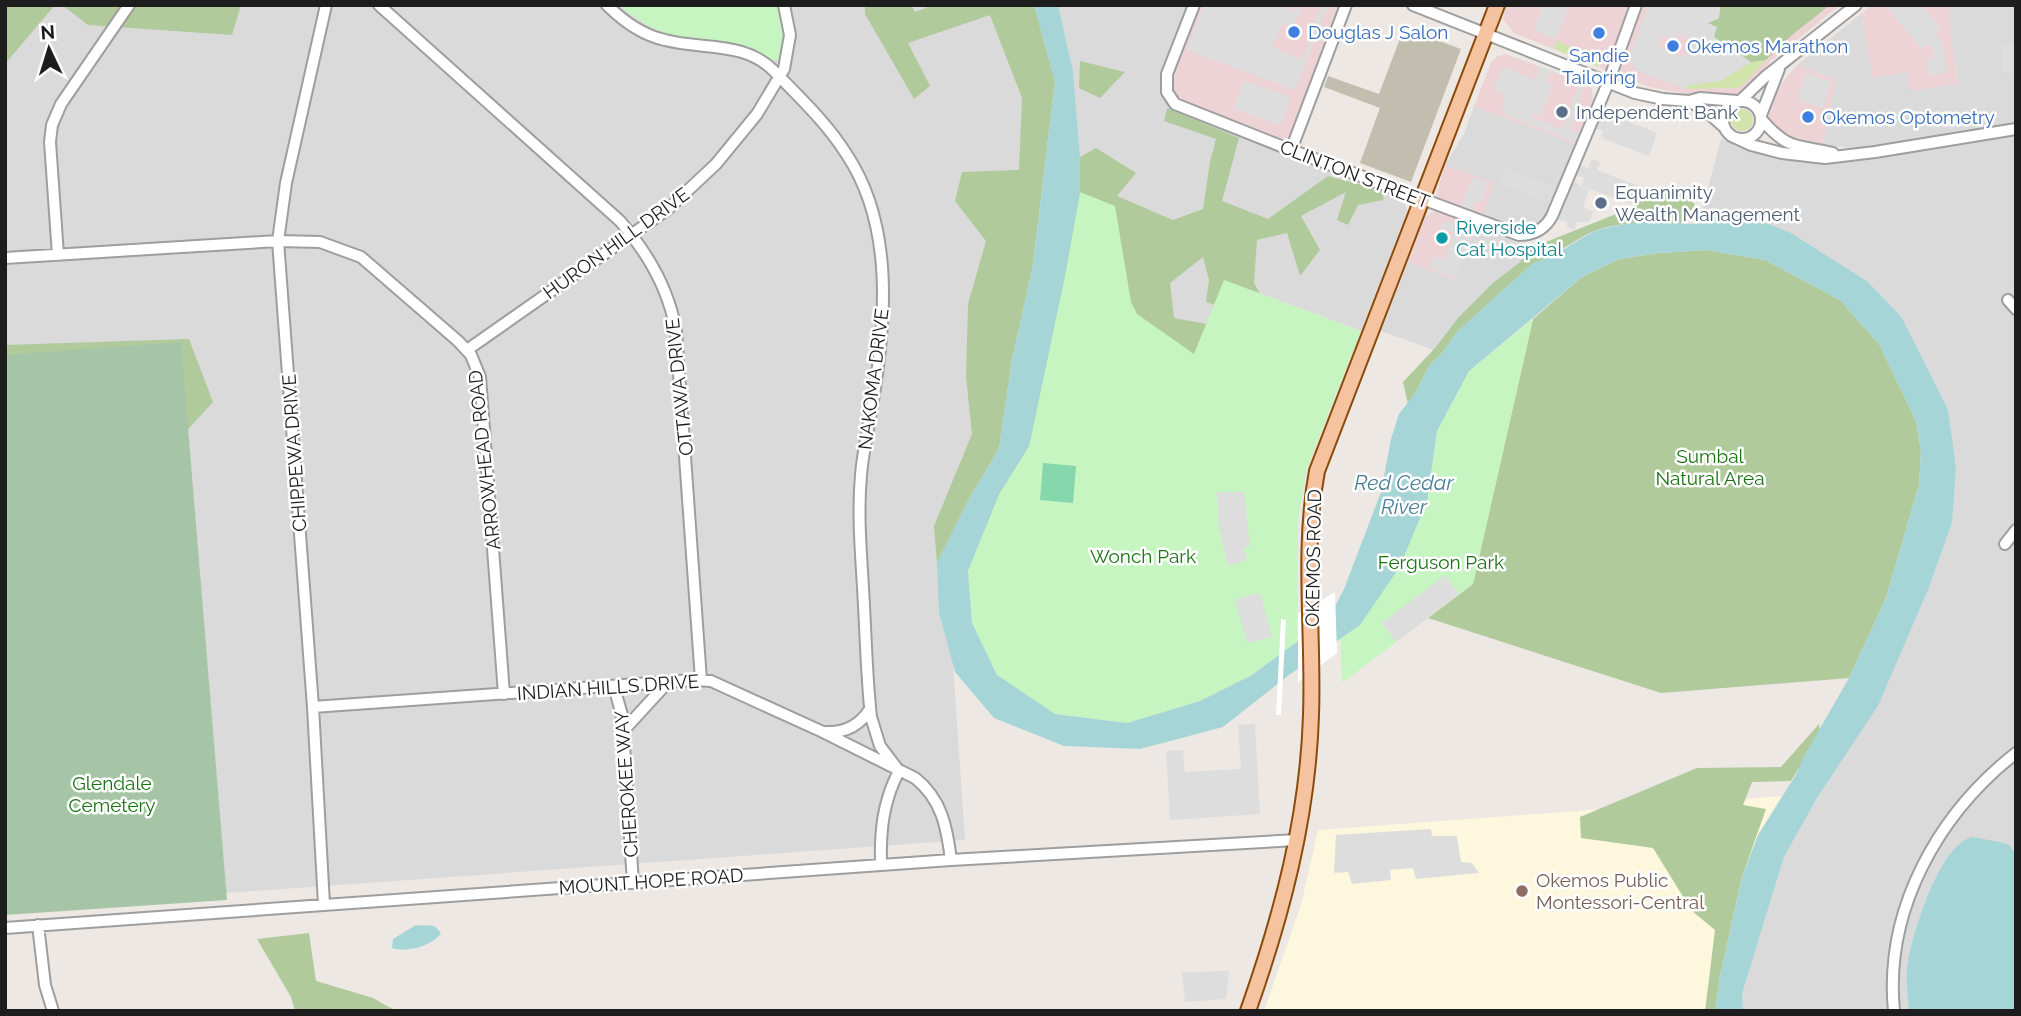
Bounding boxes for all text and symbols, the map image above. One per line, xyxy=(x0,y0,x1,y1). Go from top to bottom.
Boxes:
north arrow xyxy=(14,14,84,84)
text: N xyxy=(40,21,56,44)
place label: Douglas J Salon xyxy=(1308,21,1448,43)
marker: Douglas J Salon xyxy=(1286,24,1302,40)
marker: Sandie Tailoring xyxy=(1591,25,1607,41)
place label: Okemos Marathon xyxy=(1687,35,1848,57)
marker: Okemos Marathon xyxy=(1665,38,1681,54)
place label: Sandie Tailoring xyxy=(1562,44,1636,88)
place label: Independent Bank xyxy=(1576,101,1738,123)
marker: Independent Bank xyxy=(1554,104,1570,120)
place label: Okemos Optometry xyxy=(1822,106,1995,128)
marker: Okemos Optometry xyxy=(1800,109,1816,125)
street label: CLINTON STREET xyxy=(1277,135,1433,213)
place label: Equanimity Wealth Management xyxy=(1615,181,1800,225)
street label: HURON HILL DRIVE xyxy=(539,183,693,303)
marker: Equanimity Wealth Management xyxy=(1593,195,1609,211)
place label: Riverside Cat Hospital xyxy=(1456,216,1563,260)
marker: Riverside Cat Hospital xyxy=(1434,230,1450,246)
street label: NAKOMA DRIVE xyxy=(853,307,893,451)
street label: OTTAWA DRIVE xyxy=(661,317,697,457)
street label: ARROWHEAD ROAD xyxy=(464,369,504,551)
street label: CHIPPEWA DRIVE xyxy=(278,373,310,533)
park label: Sumbal Natural Area xyxy=(1655,445,1765,489)
water label: Red Cedar River xyxy=(1354,470,1454,519)
street label: OKEMOS ROAD xyxy=(1301,489,1325,627)
park label: Wonch Park xyxy=(1090,545,1196,567)
park label: Ferguson Park xyxy=(1378,551,1504,573)
street label: INDIAN HILLS DRIVE xyxy=(516,670,700,704)
street label: CHEROKEE WAY xyxy=(610,709,642,858)
park label: Glendale Cemetery xyxy=(68,772,156,816)
street label: MOUNT HOPE ROAD xyxy=(558,864,744,898)
place label: Okemos Public Montessori-Central xyxy=(1536,869,1705,913)
marker: Okemos Public Montessori-Central xyxy=(1514,883,1530,899)

